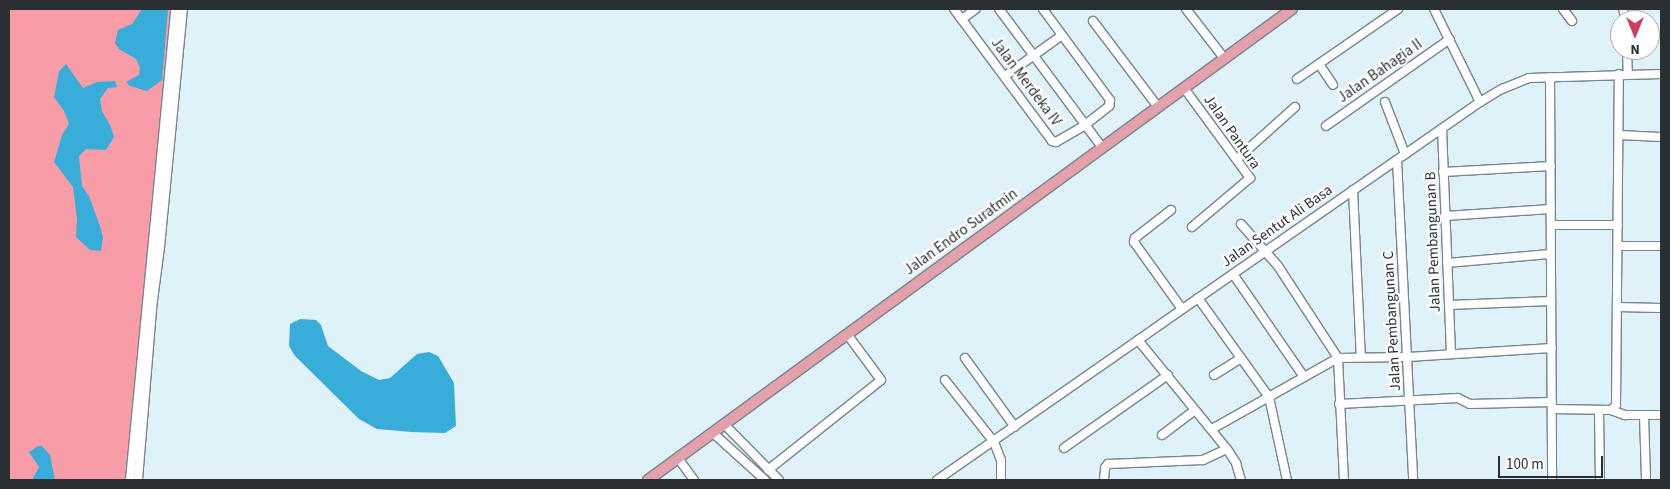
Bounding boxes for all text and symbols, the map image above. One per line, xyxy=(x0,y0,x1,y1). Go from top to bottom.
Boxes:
north arrow xyxy=(1610,10,1660,60)
street label: Jalan Merdeka IV xyxy=(987,34,1065,130)
street label: Jalan Bahagia II xyxy=(1334,35,1426,107)
text: N xyxy=(1630,39,1640,59)
street label: Jalan Pantura xyxy=(1200,91,1264,173)
street label: Jalan Pembangunan B xyxy=(1422,171,1444,313)
street label: Jalan Sentut Ali Basa xyxy=(1218,181,1336,271)
street label: Jalan Endro Suratmin xyxy=(901,185,1021,279)
street label: Jalan Pembangunan C xyxy=(1379,250,1405,392)
scale bar xyxy=(1500,446,1605,478)
text: 100 m xyxy=(1506,454,1544,475)

